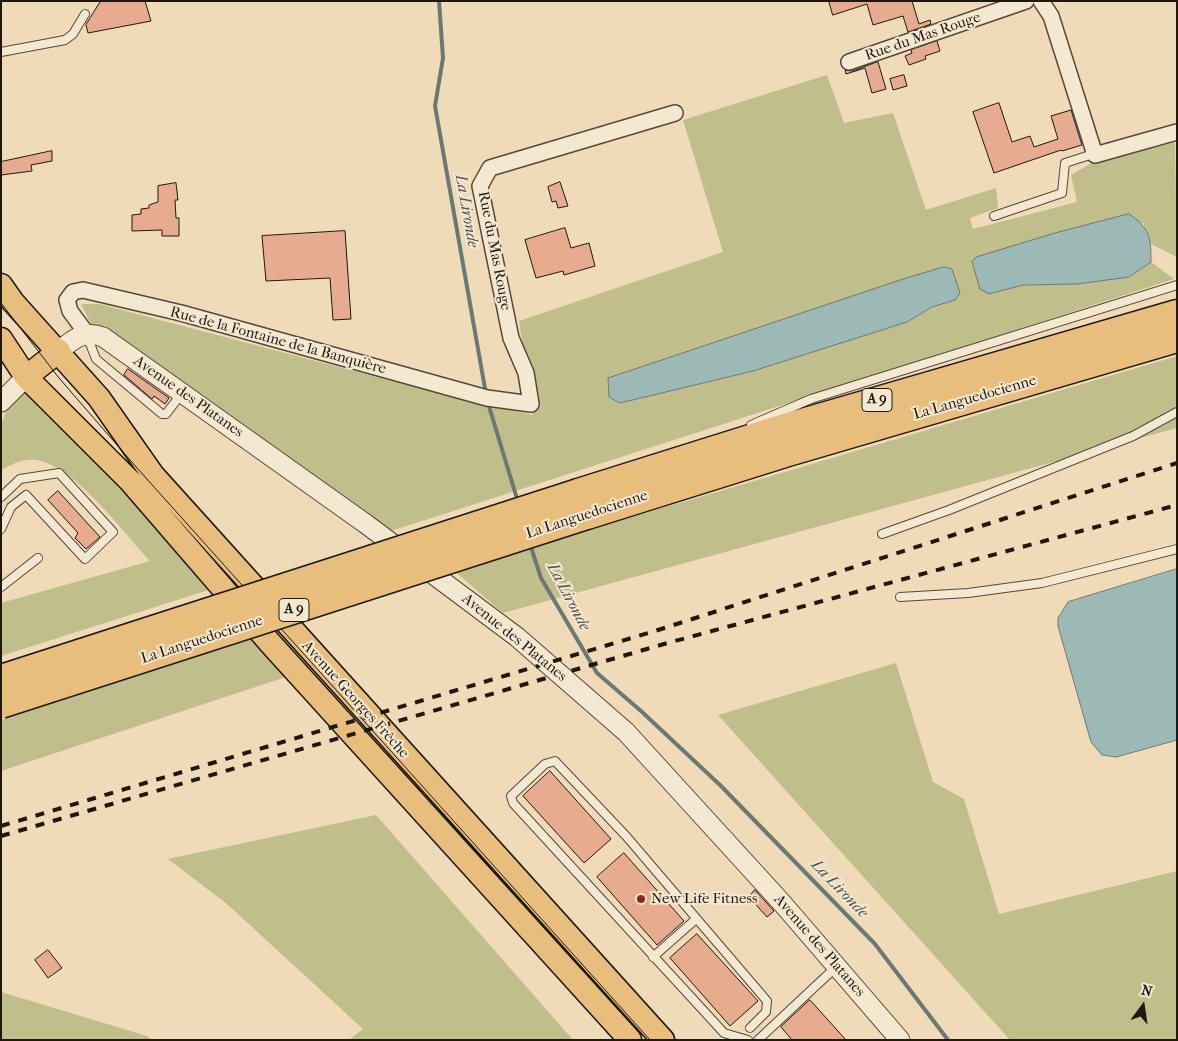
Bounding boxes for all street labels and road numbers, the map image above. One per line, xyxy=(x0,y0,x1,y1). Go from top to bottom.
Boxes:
street label: Rue du Mas Rouge xyxy=(863,9,983,65)
street label: Rue du Mas Rouge xyxy=(474,190,514,312)
street label: Rue de la Fontaine de la Banquière xyxy=(168,303,388,379)
street label: Avenue des Platanes xyxy=(130,352,246,442)
street label: La Languedocienne xyxy=(911,372,1039,424)
road number: A 9 xyxy=(862,388,892,412)
street label: La Languedocienne xyxy=(524,487,650,543)
street label: Avenue des Platanes xyxy=(458,590,570,686)
road number: A 9 xyxy=(279,598,309,622)
street label: La Languedocienne xyxy=(139,612,265,668)
street label: Avenue Georges Frêche xyxy=(298,638,412,762)
street label: Avenue des Platanes xyxy=(770,891,868,1001)

